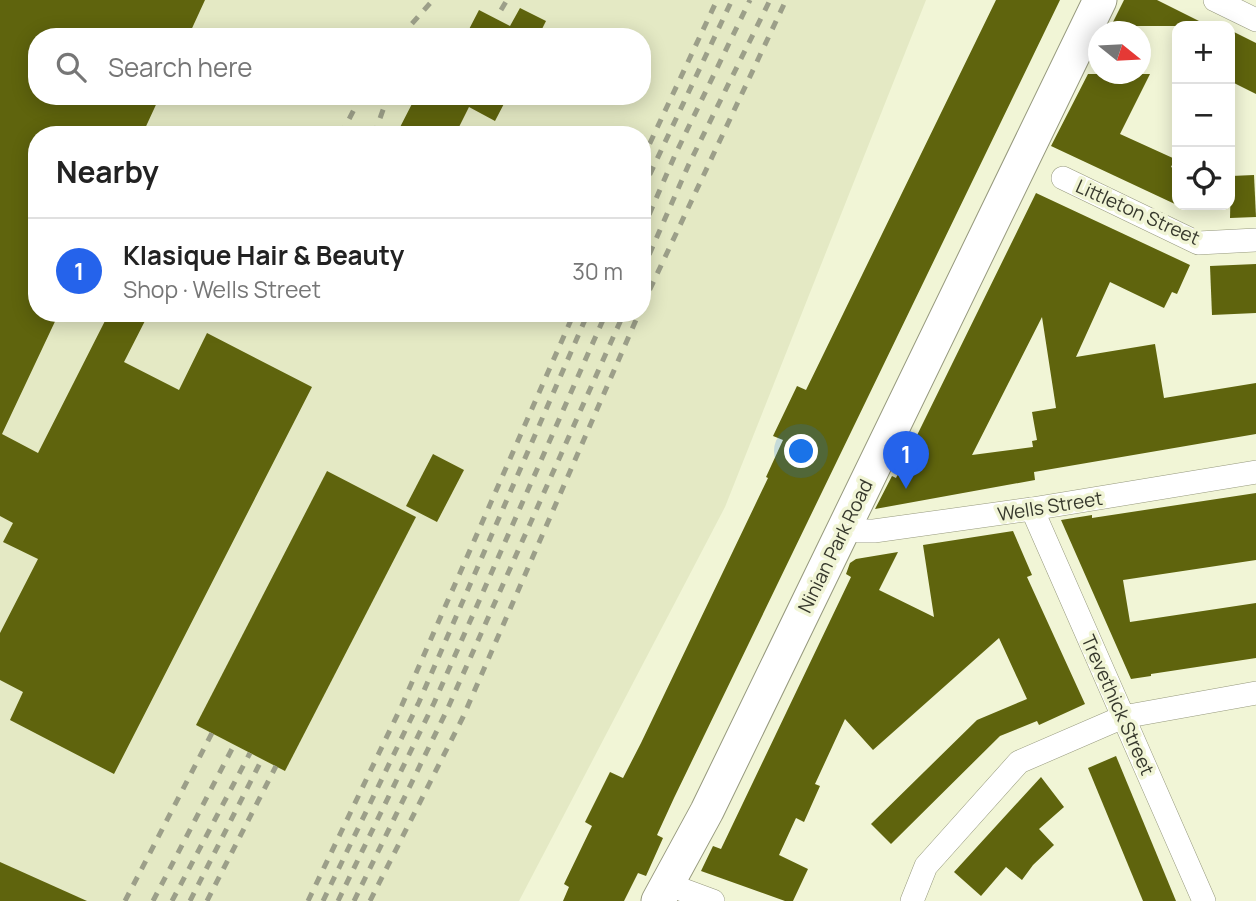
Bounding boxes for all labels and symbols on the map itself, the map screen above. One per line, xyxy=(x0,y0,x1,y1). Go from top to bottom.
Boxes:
north arrow xyxy=(1088,21,1151,84)
street label: Littleton Street xyxy=(1072,173,1204,251)
pin: 1 xyxy=(883,431,929,489)
your location xyxy=(784,434,818,468)
street label: Ninian Park Road xyxy=(791,475,879,617)
street label: Wells Street xyxy=(996,485,1104,527)
street label: Trevethick Street xyxy=(1075,631,1161,779)

